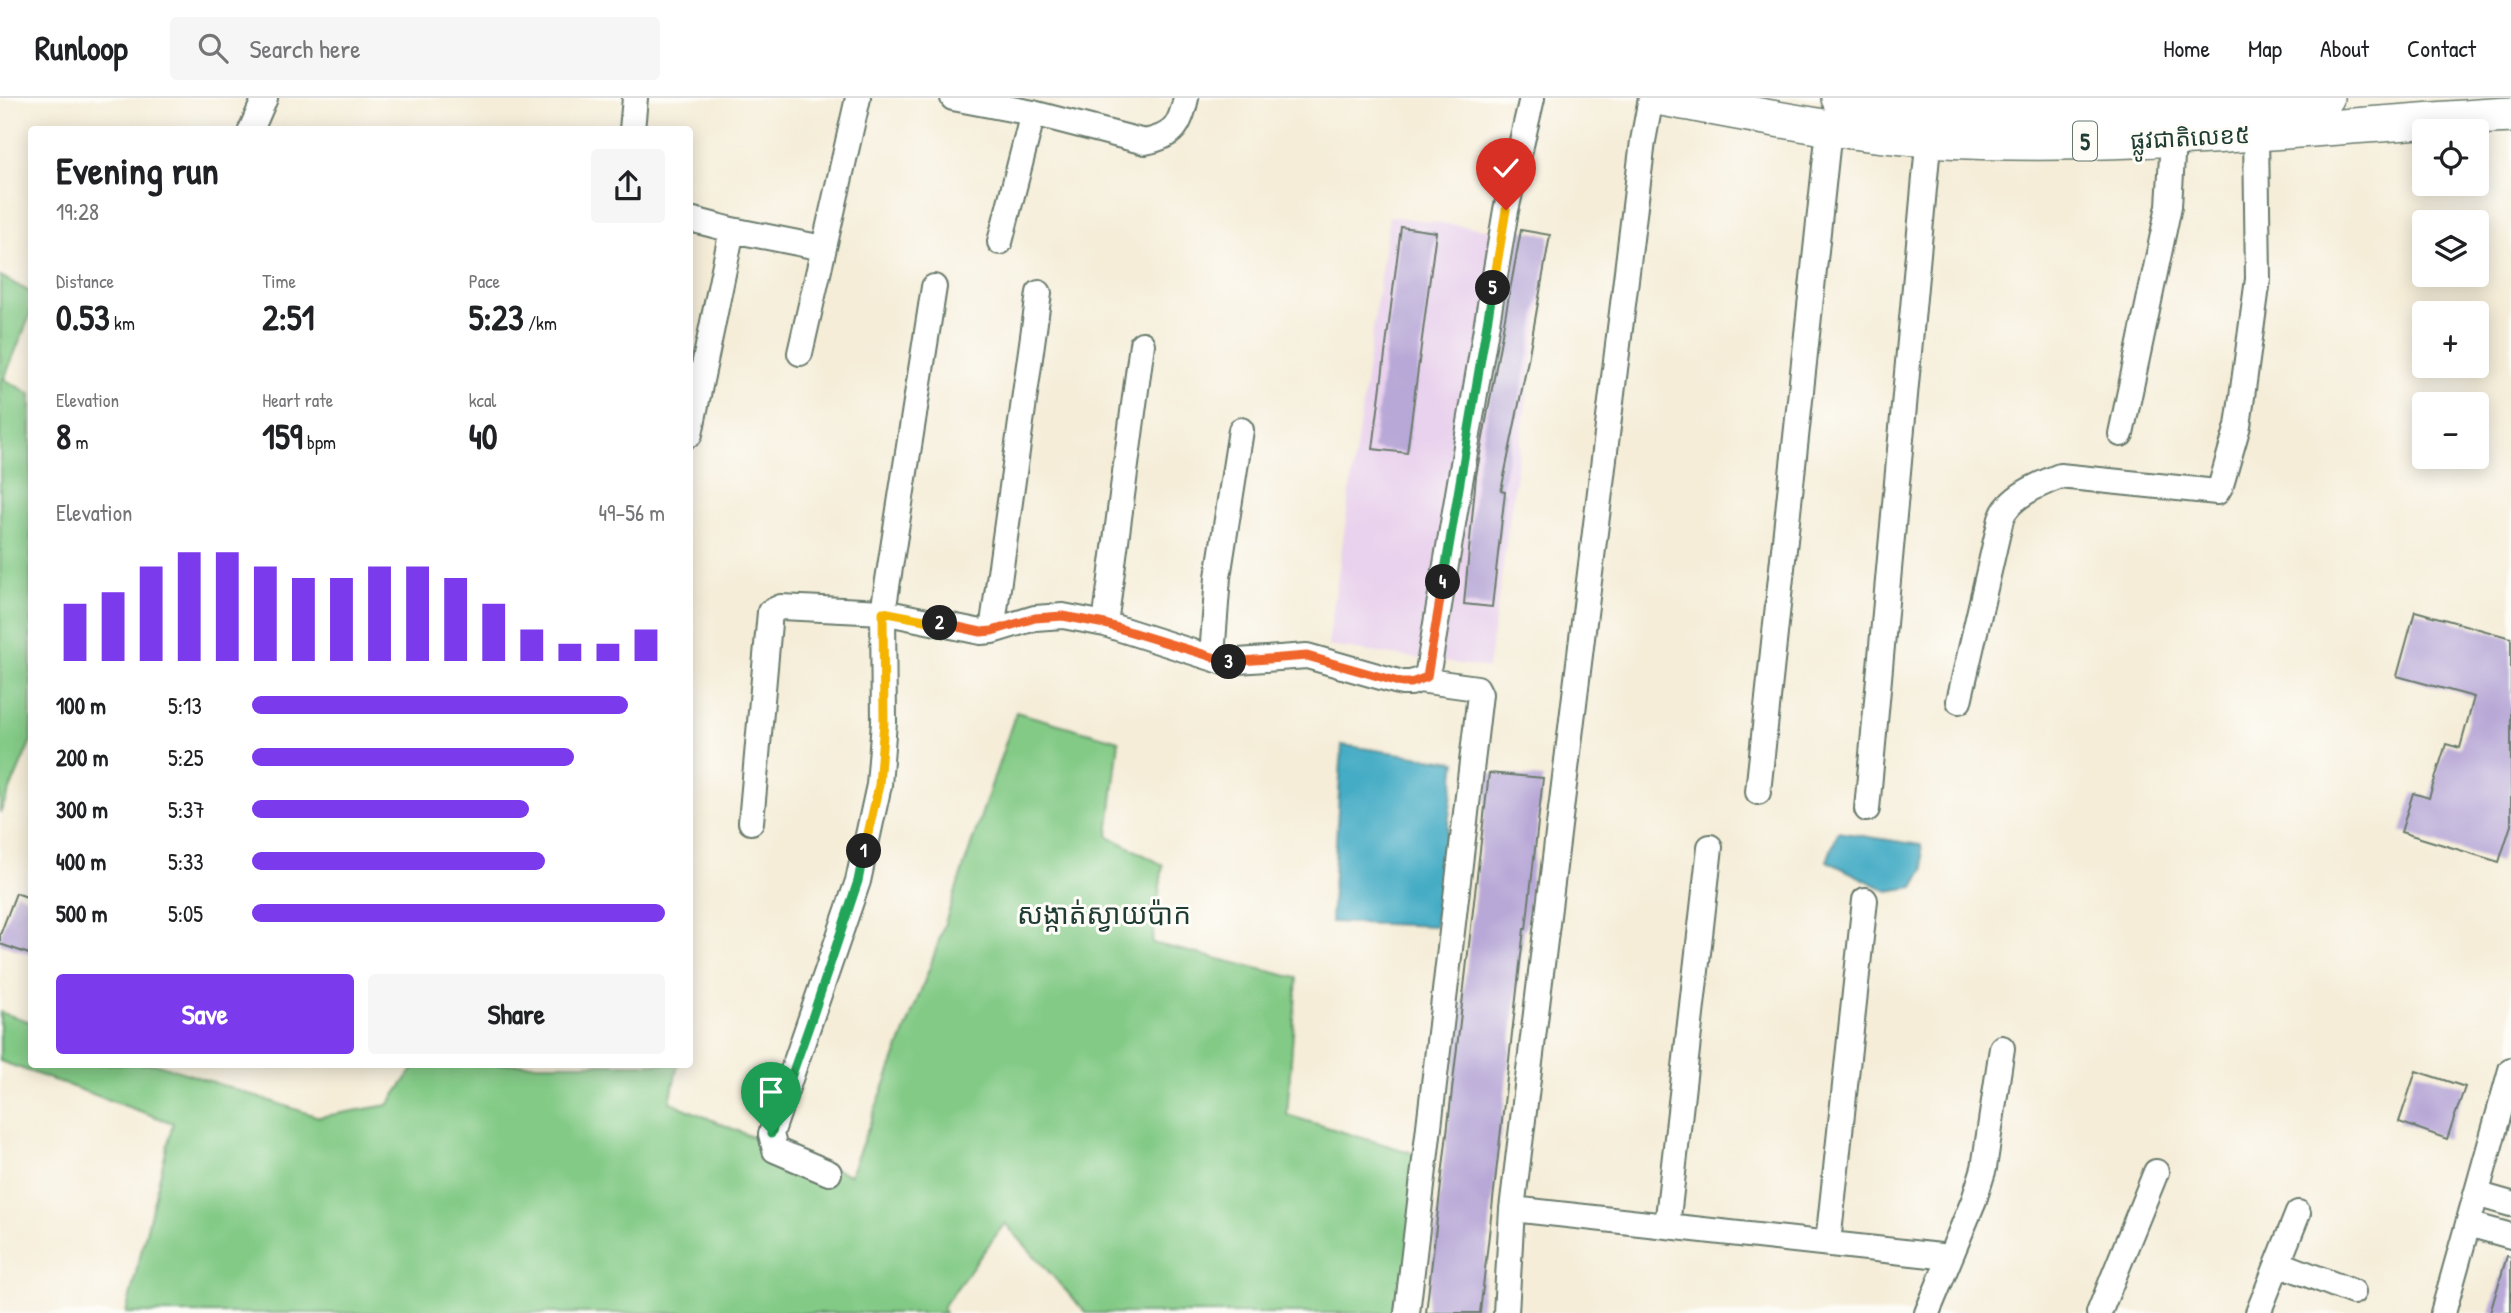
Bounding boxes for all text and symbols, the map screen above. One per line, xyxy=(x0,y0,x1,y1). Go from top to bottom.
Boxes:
search box xyxy=(170,17,660,80)
text: Runloop xyxy=(35,26,128,70)
icon: search xyxy=(194,29,232,67)
text: Search here xyxy=(250,31,361,66)
text: Home xyxy=(2163,32,2210,64)
text: Map xyxy=(2248,32,2282,64)
text: About xyxy=(2320,32,2369,64)
text: Contact xyxy=(2407,32,2476,64)
street label: ផ្លូវជាតិលេខ៥ xyxy=(2129,118,2251,163)
map controls xyxy=(2412,119,2489,469)
button: locate xyxy=(2412,119,2489,196)
road number: 5 xyxy=(2073,122,2097,160)
pin xyxy=(1476,138,1536,210)
text: Evening run xyxy=(56,144,219,196)
button: share xyxy=(591,149,665,223)
icon: check xyxy=(1487,149,1525,187)
text: 19:28 xyxy=(56,196,99,227)
button: layers xyxy=(2412,210,2489,287)
text: Distance xyxy=(56,268,114,294)
text: Time xyxy=(262,268,296,294)
text: Pace xyxy=(469,268,500,294)
pin: 5 xyxy=(1476,270,1510,306)
text: 5 xyxy=(1488,274,1497,300)
text: 0.53 xyxy=(56,294,110,341)
text: 2:51 xyxy=(262,294,314,341)
text: 5:23 xyxy=(469,294,524,341)
button: + xyxy=(2412,301,2489,378)
text: km xyxy=(110,310,135,336)
text: /km xyxy=(524,310,557,336)
text: Elevation xyxy=(56,387,119,413)
text: Heart rate xyxy=(262,387,333,413)
text: kcal xyxy=(469,387,496,413)
button: − xyxy=(2412,392,2489,469)
text: 8 xyxy=(56,413,71,460)
text: 159 xyxy=(262,413,303,460)
text: 40 xyxy=(469,413,497,460)
text: m xyxy=(71,429,88,455)
text: bpm xyxy=(303,429,336,455)
text: Elevation xyxy=(56,497,132,528)
text: 49–56 m xyxy=(598,497,665,528)
pin: 4 xyxy=(1426,564,1460,600)
text: 4 xyxy=(1439,568,1446,594)
pin: 2 xyxy=(922,606,958,640)
text: 2 xyxy=(935,609,944,635)
pin: 3 xyxy=(1212,644,1246,680)
text: 3 xyxy=(1224,648,1233,674)
text: 100 m xyxy=(56,690,106,721)
text: 5:13 xyxy=(168,690,202,721)
text: 200 m xyxy=(56,742,108,773)
text: 5:25 xyxy=(168,742,204,773)
text: 300 m xyxy=(56,794,108,825)
text: 5:37 xyxy=(168,794,205,825)
pin: 1 xyxy=(846,834,882,868)
text: 1 xyxy=(860,837,867,863)
text: 400 m xyxy=(56,846,106,877)
text: 5:33 xyxy=(168,846,204,877)
district label: សង្កាត់ស្វាយប៉ាក xyxy=(1017,895,1191,933)
text: 500 m xyxy=(56,898,107,929)
text: 5:05 xyxy=(168,898,203,929)
button: Save xyxy=(56,974,354,1054)
button: Share xyxy=(368,974,665,1054)
pin xyxy=(741,1062,801,1134)
icon: arrive xyxy=(752,1073,790,1111)

